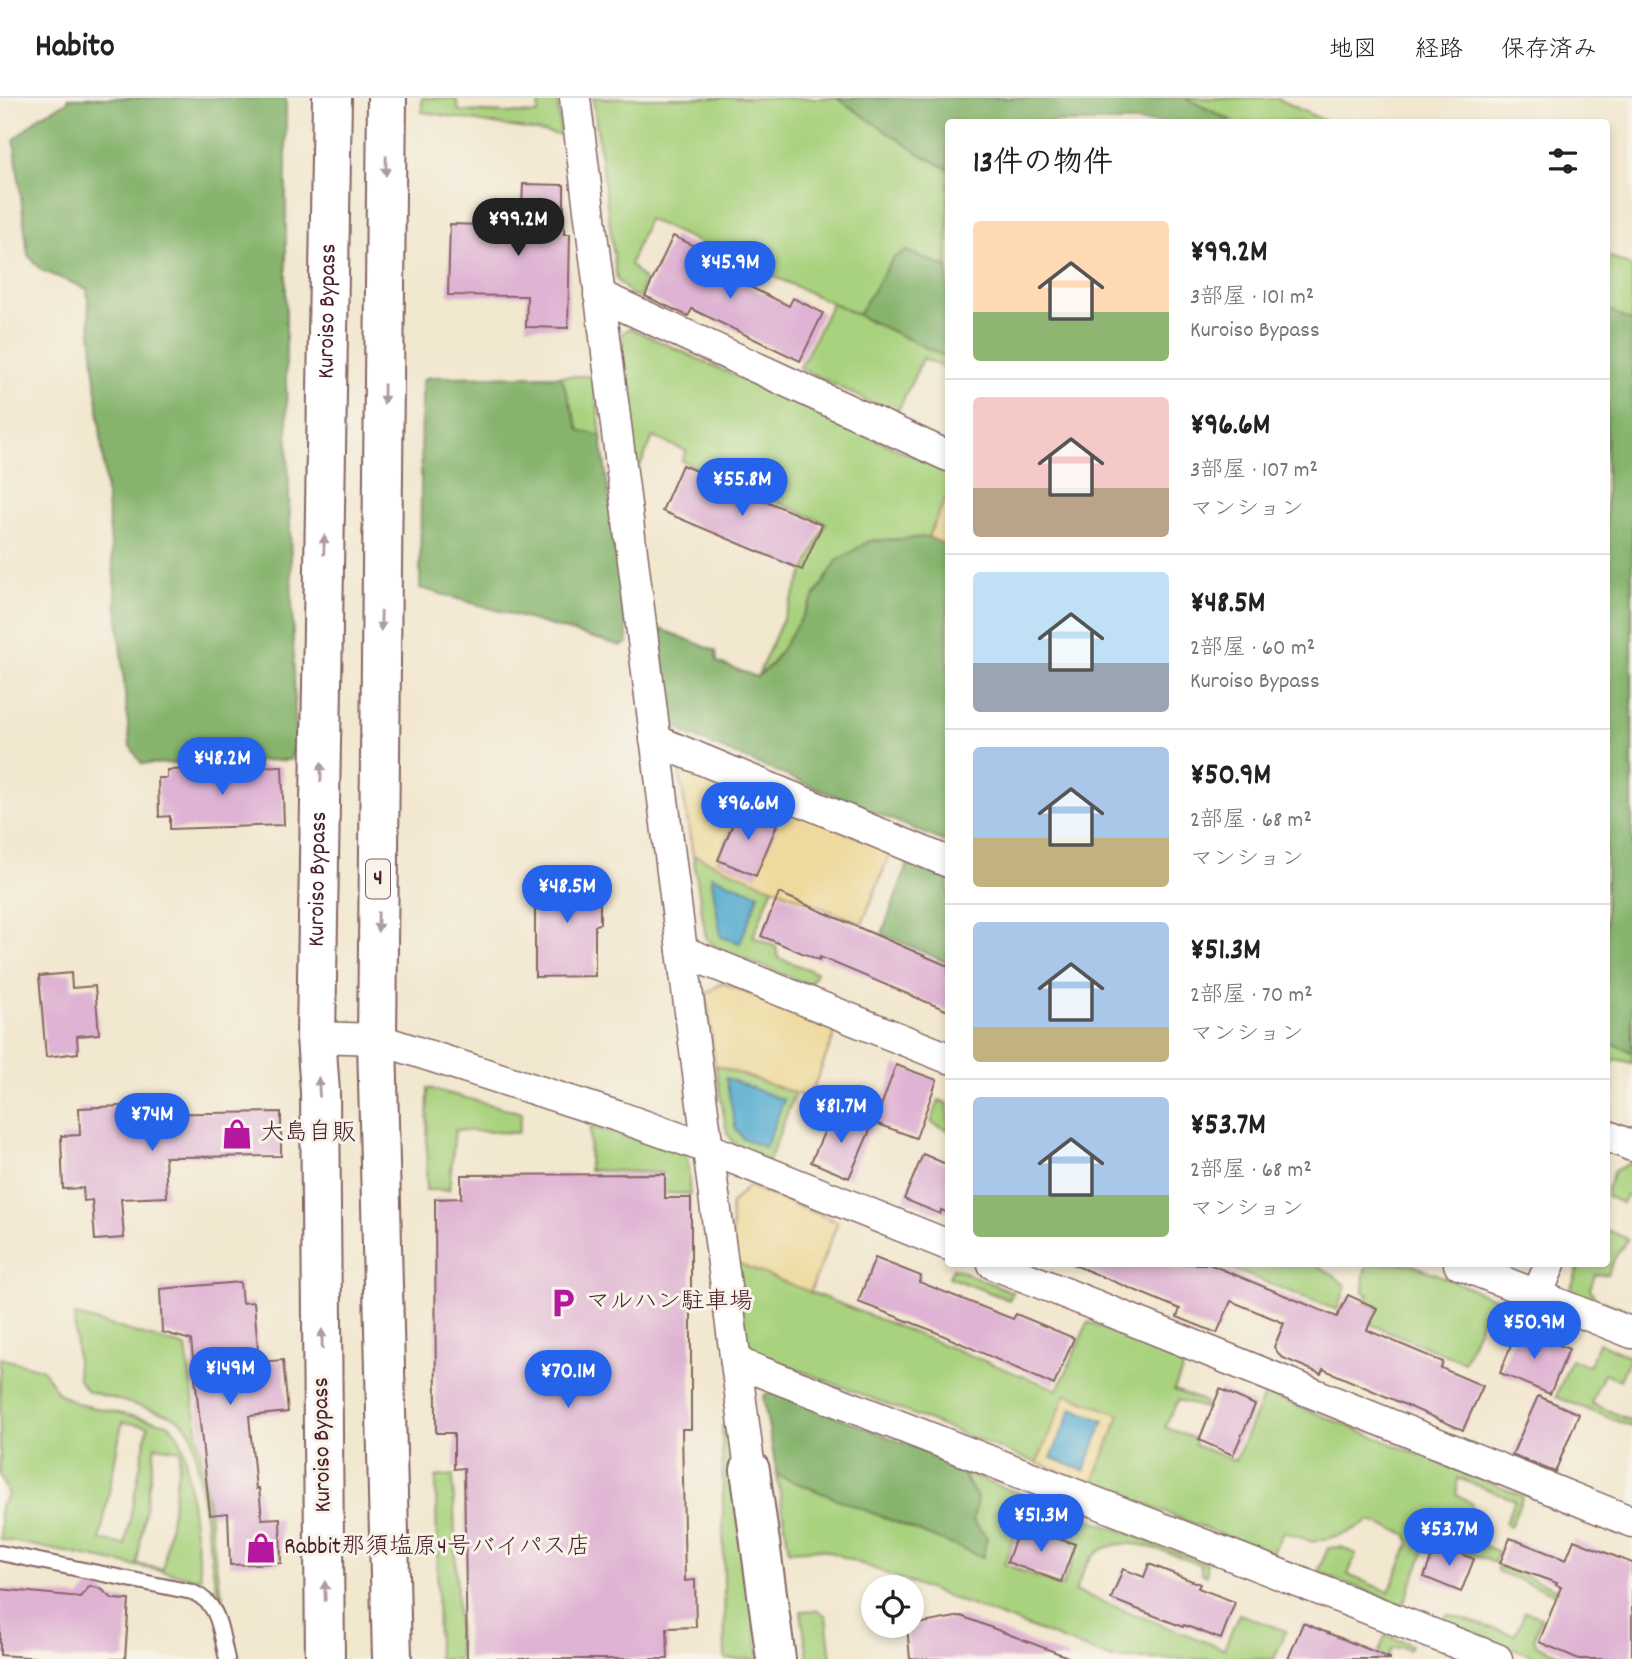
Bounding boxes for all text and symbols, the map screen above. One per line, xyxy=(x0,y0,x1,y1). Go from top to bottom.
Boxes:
text: Habito xyxy=(35,25,115,72)
text: 地図 xyxy=(1329,34,1377,68)
text: 経路 xyxy=(1415,34,1463,68)
text: 保存済み xyxy=(1501,34,1597,68)
icon: filters xyxy=(1544,142,1582,180)
text: 13件の物件 xyxy=(973,144,1113,187)
one-way arrow xyxy=(380,155,392,177)
pin: ¥99.2M xyxy=(461,198,575,258)
text: ¥99.2M xyxy=(488,204,548,237)
text: ¥99.2M xyxy=(1190,233,1268,276)
pin: ¥45.9M xyxy=(673,242,787,301)
street label: Kuroiso Bypass xyxy=(310,243,347,379)
text: ¥45.9M xyxy=(700,247,760,280)
icon: home xyxy=(1029,249,1113,333)
text: 3部屋 · 101 m² xyxy=(1190,282,1314,315)
text: Kuroiso Bypass xyxy=(1190,315,1320,348)
one-way arrow xyxy=(378,383,390,405)
text: ¥96.6M xyxy=(1190,406,1270,449)
icon: home xyxy=(1029,425,1113,509)
text: 3部屋 · 107 m² xyxy=(1190,455,1318,488)
pin: ¥55.8M xyxy=(685,458,799,518)
text: ¥55.8M xyxy=(713,464,771,497)
text: マンション xyxy=(1190,494,1304,527)
one-way arrow xyxy=(319,534,330,556)
text: ¥48.5M xyxy=(1190,584,1265,627)
icon: home xyxy=(1029,600,1113,684)
one-way arrow xyxy=(375,610,387,632)
text: 2部屋 · 60 m² xyxy=(1190,633,1315,666)
text: Kuroiso Bypass xyxy=(1190,666,1320,699)
pin: ¥48.2M xyxy=(165,738,279,797)
text: ¥48.2M xyxy=(193,743,251,776)
text: ¥50.9M xyxy=(1190,756,1271,799)
one-way arrow xyxy=(315,761,326,783)
icon: home xyxy=(1029,775,1113,859)
pin: ¥96.6M xyxy=(691,782,805,842)
text: ¥96.6M xyxy=(717,788,779,821)
text: 2部屋 · 68 m² xyxy=(1190,805,1312,838)
street label: Kuroiso Bypass xyxy=(301,811,337,947)
text: マンション xyxy=(1190,844,1304,877)
road number: 4 xyxy=(366,860,390,898)
pin: ¥48.5M xyxy=(510,866,624,925)
text: ¥48.5M xyxy=(538,871,596,904)
one-way arrow xyxy=(372,911,384,933)
text: ¥51.3M xyxy=(1190,931,1261,974)
icon: home xyxy=(1029,950,1113,1034)
text: 2部屋 · 70 m² xyxy=(1190,980,1313,1013)
text: マンション xyxy=(1190,1019,1304,1052)
one-way arrow xyxy=(314,1076,325,1098)
pin: ¥81.7M xyxy=(784,1086,898,1145)
text: ¥81.7M xyxy=(815,1091,867,1124)
pin: ¥74M xyxy=(111,1094,193,1153)
text: ¥74M xyxy=(131,1099,173,1132)
text: ¥53.7M xyxy=(1190,1106,1266,1149)
shop icon: 大島自販 xyxy=(220,1117,254,1151)
place label: 大島自販 xyxy=(260,1117,356,1151)
icon: home xyxy=(1029,1125,1113,1209)
text: 2部屋 · 68 m² xyxy=(1190,1155,1312,1188)
text: マンション xyxy=(1190,1194,1304,1227)
parking icon: マルハン駐車場 xyxy=(546,1286,580,1320)
place label: マルハン駐車場 xyxy=(586,1286,753,1320)
pin: ¥50.9M xyxy=(1477,1302,1591,1361)
text: ¥50.9M xyxy=(1503,1307,1565,1340)
one-way arrow xyxy=(316,1328,328,1350)
pin: ¥149M xyxy=(181,1348,279,1407)
pin: ¥70.1M xyxy=(511,1350,625,1410)
text: ¥149M xyxy=(205,1353,255,1386)
text: ¥70.1M xyxy=(541,1356,595,1389)
street label: Kuroiso Bypass xyxy=(305,1377,341,1513)
pin: ¥51.3M xyxy=(984,1494,1098,1554)
text: ¥51.3M xyxy=(1014,1500,1068,1533)
pin: ¥53.7M xyxy=(1392,1508,1506,1568)
text: ¥53.7M xyxy=(1420,1514,1478,1547)
shop icon: Rabbit那須塩原4号バイパス店 xyxy=(244,1531,278,1565)
place label: Rabbit那須塩原4号バイパス店 xyxy=(284,1531,590,1565)
map controls xyxy=(861,1575,924,1638)
button: locate xyxy=(861,1575,924,1638)
one-way arrow xyxy=(319,1580,330,1602)

